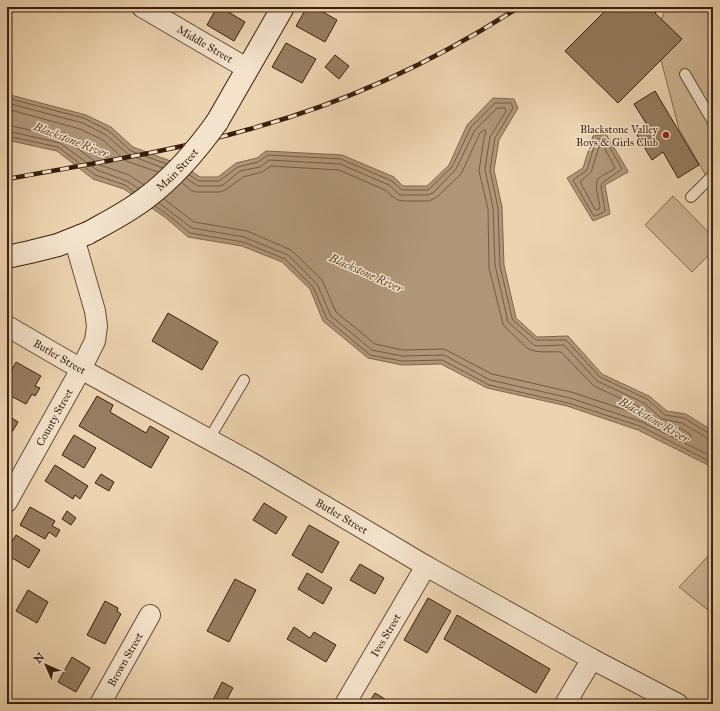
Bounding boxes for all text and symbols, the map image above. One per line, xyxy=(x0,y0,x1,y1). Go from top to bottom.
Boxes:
street label: Middle Street xyxy=(175,22,235,65)
water label: Blackstone River xyxy=(31,119,111,161)
place label: Blackstone Valley Boys & Girls Club xyxy=(576,123,659,149)
marker: Blackstone Valley Boys & Girls Club xyxy=(661,130,671,140)
street label: Main Street xyxy=(153,145,201,194)
water label: Blackstone River xyxy=(326,250,406,296)
street label: Butler Street xyxy=(31,336,88,377)
street label: County Street xyxy=(33,386,75,448)
water label: Blackstone River xyxy=(615,394,693,446)
street label: Butler Street xyxy=(313,496,370,537)
street label: Ives Street xyxy=(368,611,403,659)
street label: Brown Street xyxy=(105,630,145,689)
north arrow xyxy=(26,645,66,685)
text: N xyxy=(31,650,48,666)

